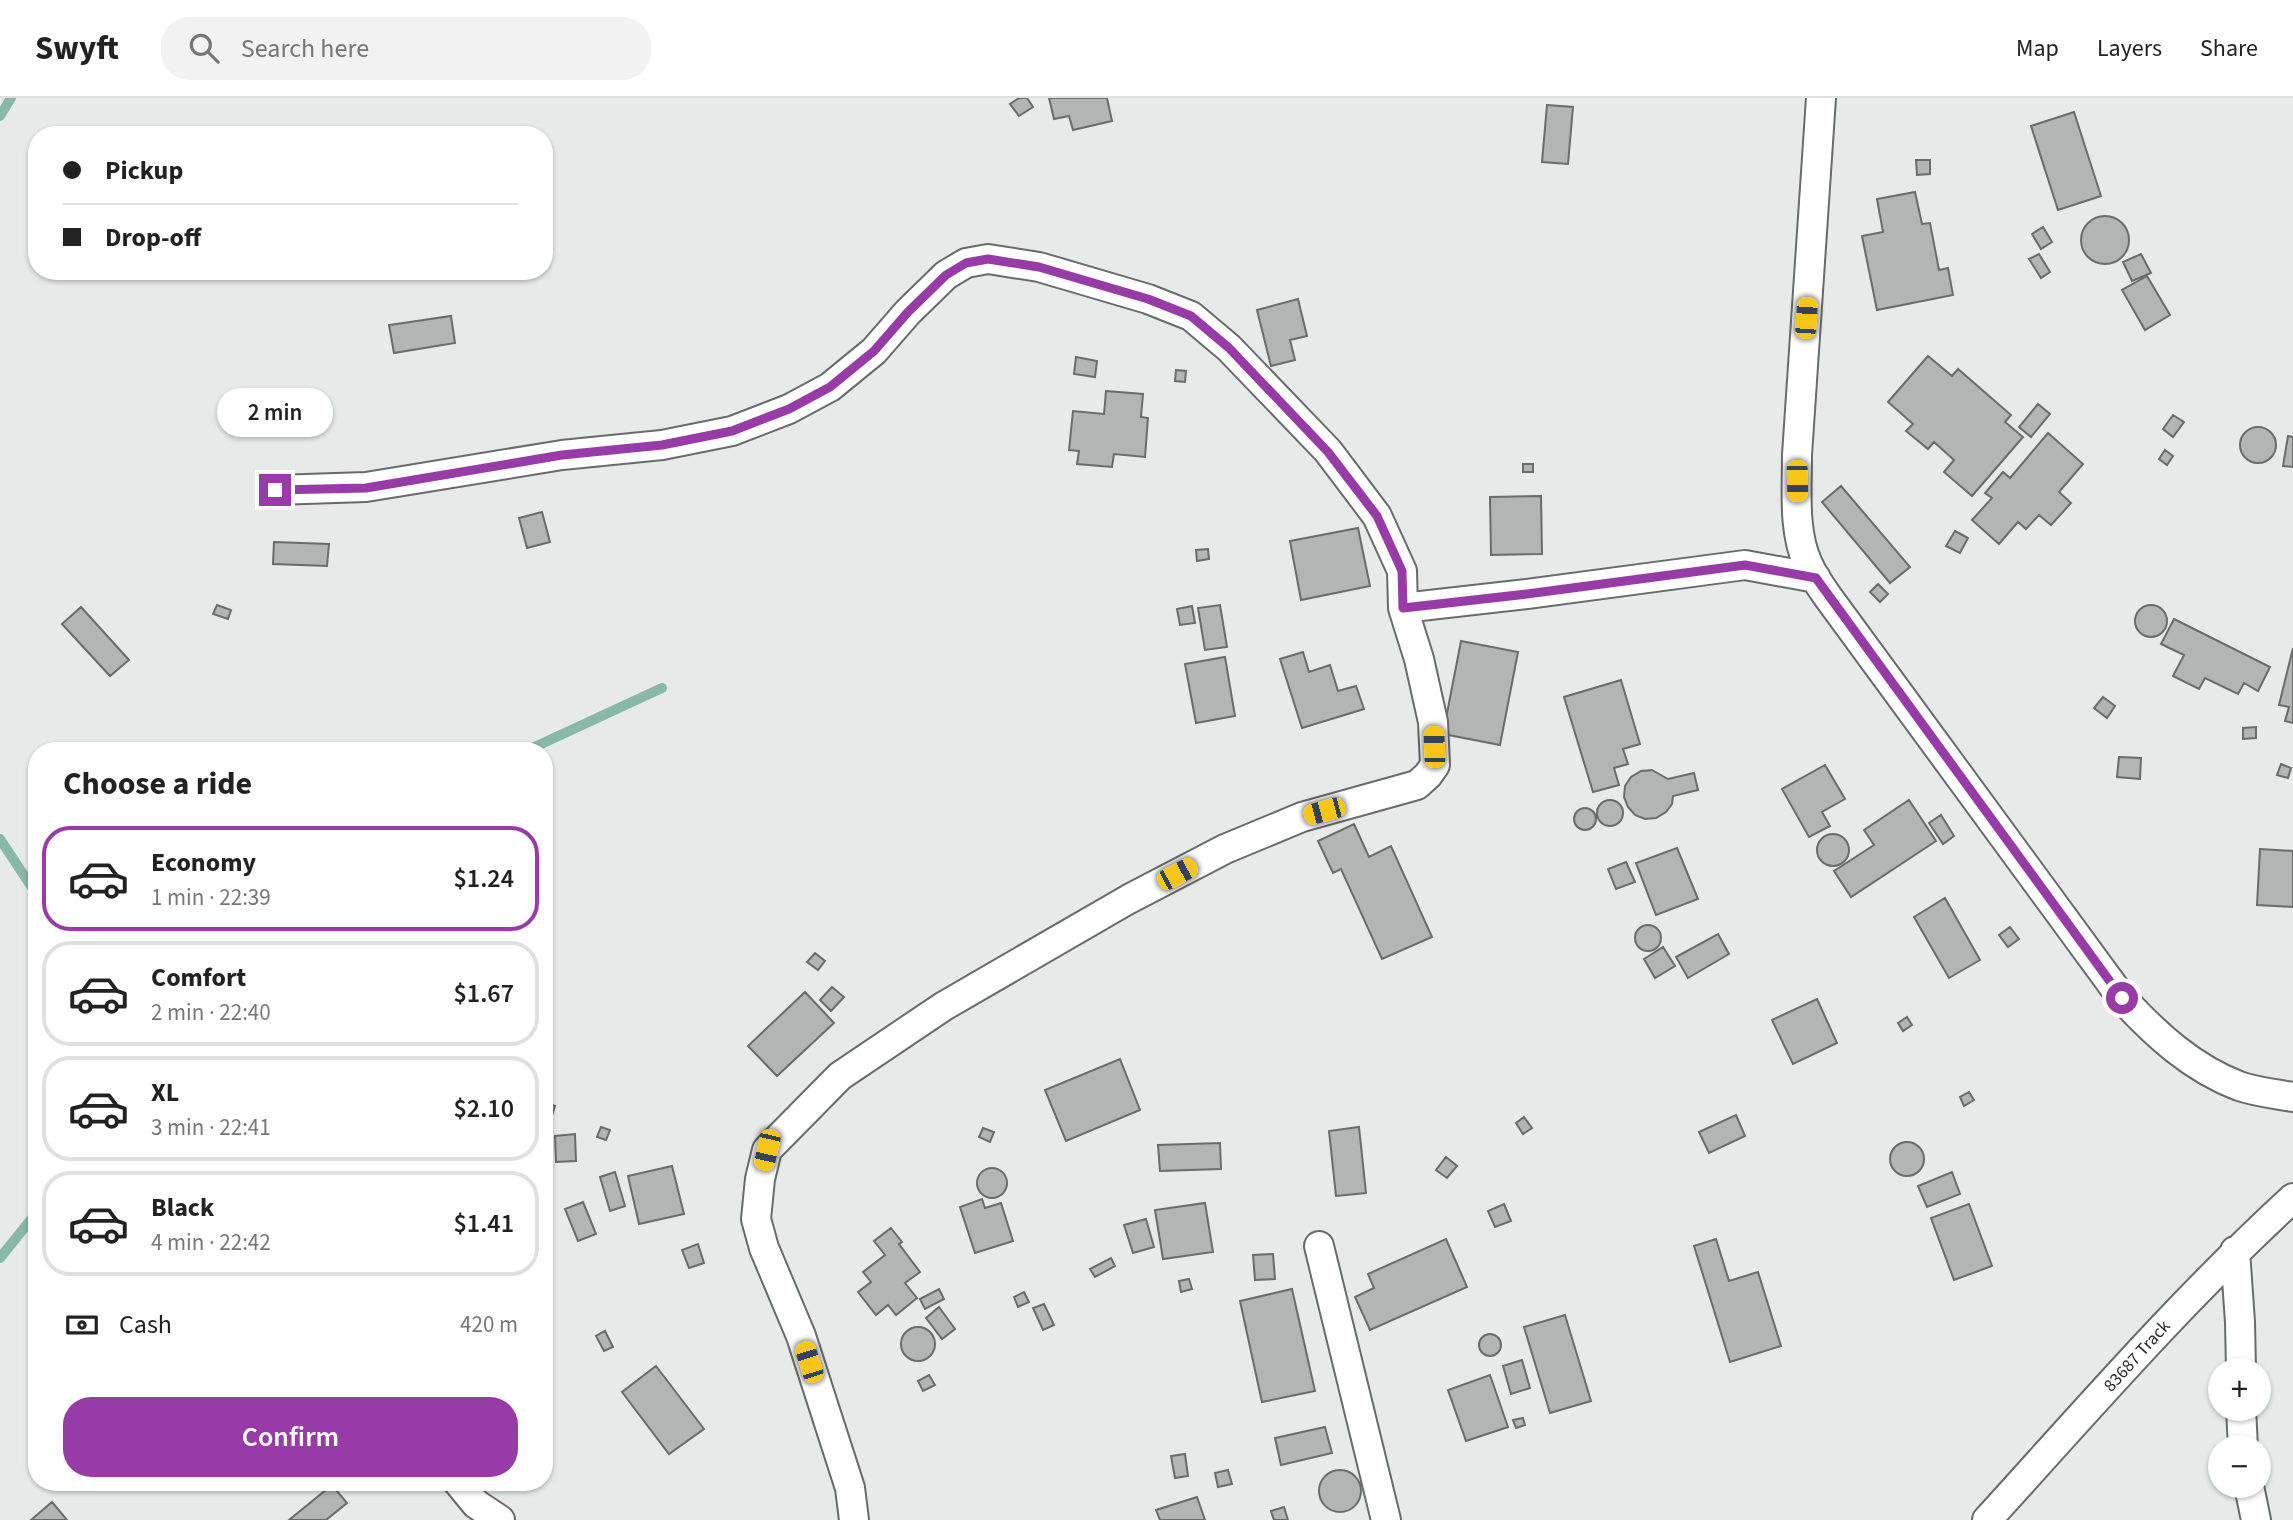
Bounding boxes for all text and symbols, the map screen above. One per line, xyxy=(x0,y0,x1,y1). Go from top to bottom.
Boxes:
search box xyxy=(161,17,651,80)
text: Swyft xyxy=(35,25,119,72)
icon: search xyxy=(185,29,223,67)
text: Search here xyxy=(241,30,369,67)
text: Map xyxy=(2016,31,2059,66)
text: Layers xyxy=(2097,31,2162,66)
text: Share xyxy=(2200,31,2258,66)
text: Pickup xyxy=(105,152,183,189)
text: Drop-off xyxy=(105,219,201,256)
car xyxy=(1795,296,1818,340)
callout: 2 min xyxy=(217,388,333,438)
text: 2 min xyxy=(248,396,302,429)
car xyxy=(1787,460,1808,502)
route end xyxy=(259,474,291,506)
car xyxy=(1423,726,1446,768)
text: Choose a ride xyxy=(63,761,252,807)
car xyxy=(1301,795,1348,827)
text: Economy xyxy=(151,844,256,881)
icon: car xyxy=(67,847,130,910)
car xyxy=(1154,855,1201,893)
text: $1.24 xyxy=(453,860,514,897)
text: 1 min · 22:39 xyxy=(151,881,271,914)
text: Comfort xyxy=(151,959,246,996)
icon: car xyxy=(67,962,130,1025)
text: $1.67 xyxy=(453,975,514,1012)
route start xyxy=(2106,982,2138,1014)
text: 2 min · 22:40 xyxy=(151,996,271,1029)
text: XL xyxy=(151,1074,179,1111)
icon: car xyxy=(67,1077,130,1140)
text: $2.10 xyxy=(453,1090,514,1127)
text: 3 min · 22:41 xyxy=(151,1111,271,1144)
car xyxy=(753,1127,782,1173)
text: Black xyxy=(151,1189,214,1226)
icon: car xyxy=(67,1192,130,1255)
text: $1.41 xyxy=(453,1205,514,1242)
text: 4 min · 22:42 xyxy=(151,1226,271,1259)
icon: cash xyxy=(63,1306,101,1344)
text: Cash xyxy=(119,1306,172,1343)
text: 420 m xyxy=(460,1308,518,1341)
street label: 83687 Track xyxy=(2098,1314,2176,1397)
car xyxy=(793,1339,826,1385)
map controls xyxy=(2208,1358,2271,1498)
button: + xyxy=(2208,1358,2271,1421)
button: Confirm xyxy=(63,1397,518,1477)
button: − xyxy=(2208,1435,2271,1498)

